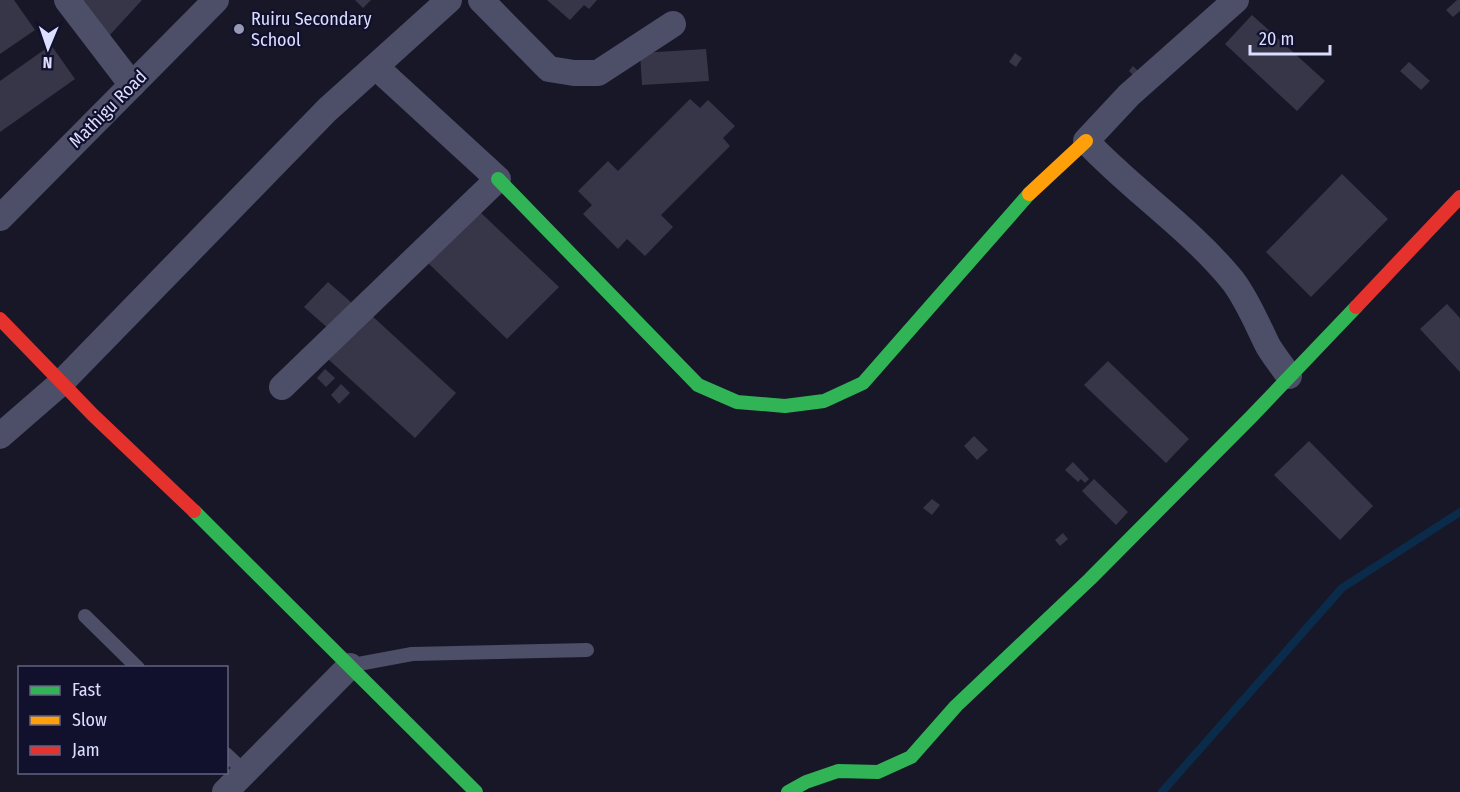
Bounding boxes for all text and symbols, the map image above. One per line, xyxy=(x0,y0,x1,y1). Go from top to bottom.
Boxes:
place label: Ruiru Secondary School xyxy=(251,8,372,51)
north arrow xyxy=(18,18,78,78)
scale bar xyxy=(1250,18,1330,56)
marker: Ruiru Secondary School xyxy=(232,22,246,36)
text: 20 m xyxy=(1259,28,1294,50)
text: N xyxy=(42,53,53,72)
street label: Mathigu Road xyxy=(65,66,151,152)
legend xyxy=(18,666,228,774)
text: Fast xyxy=(72,679,101,701)
text: Slow xyxy=(72,709,107,731)
text: Jam xyxy=(72,739,100,761)

